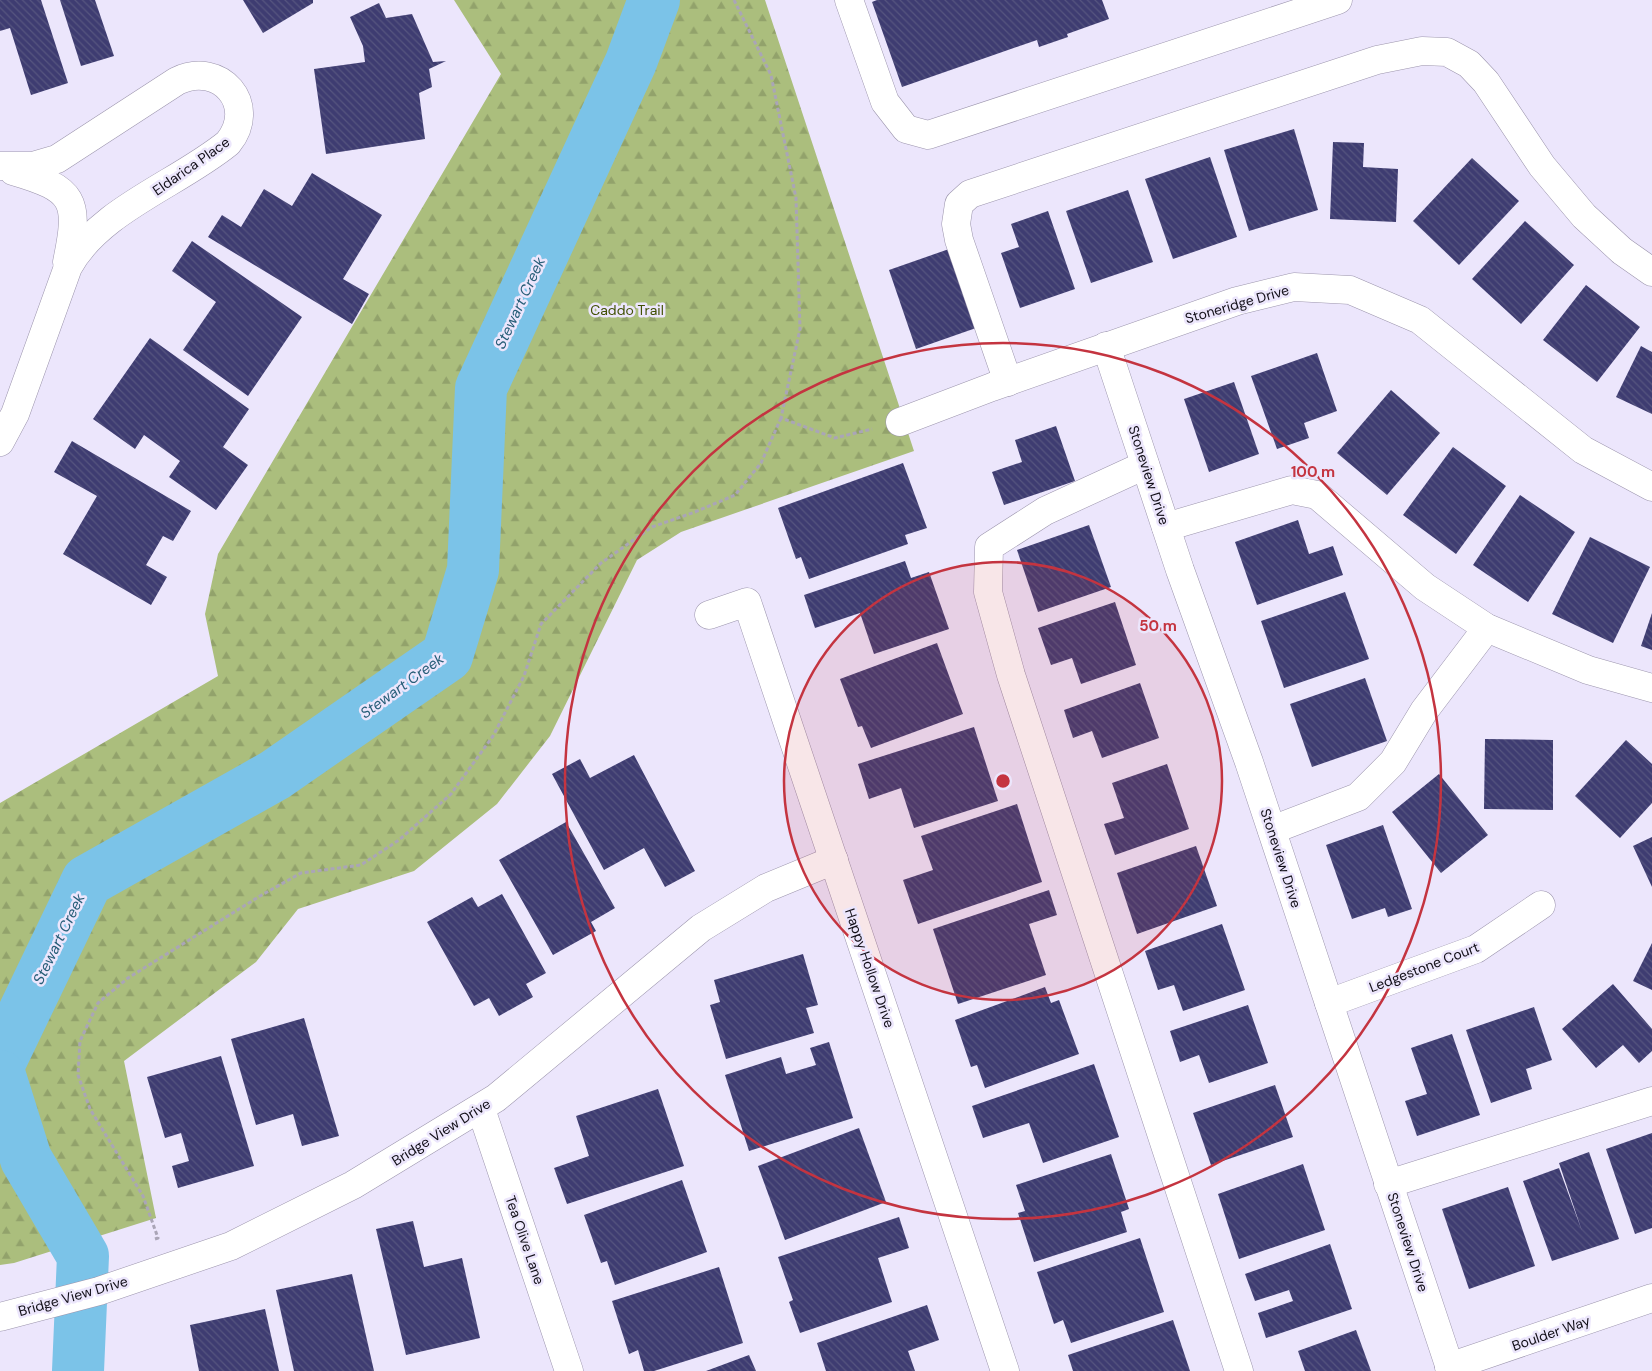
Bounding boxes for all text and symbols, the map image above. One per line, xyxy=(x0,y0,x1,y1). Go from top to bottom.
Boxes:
street label: Eldarica Place xyxy=(149,133,233,199)
water label: Stewart Creek xyxy=(490,254,550,352)
street label: Stoneridge Drive xyxy=(1183,281,1291,327)
park label: Caddo Trail xyxy=(590,301,664,319)
street label: Stoneview Drive xyxy=(1124,423,1174,527)
text: 100 m xyxy=(1291,462,1335,482)
text: 50 m xyxy=(1139,616,1177,636)
water label: Stewart Creek xyxy=(356,649,448,723)
centre of rings xyxy=(994,772,1012,790)
street label: Stoneview Drive xyxy=(1256,806,1306,910)
water label: Stewart Creek xyxy=(28,890,90,988)
street label: Happy Hollow Drive xyxy=(841,906,899,1030)
street label: Ledgestone Court xyxy=(1366,938,1482,996)
street label: Bridge View Drive xyxy=(388,1094,494,1170)
street label: Stoneview Drive xyxy=(1383,1190,1433,1294)
street label: Tea Olive Lane xyxy=(501,1193,549,1287)
street label: Bridge View Drive xyxy=(16,1272,130,1320)
street label: Boulder Way xyxy=(1510,1311,1593,1355)

